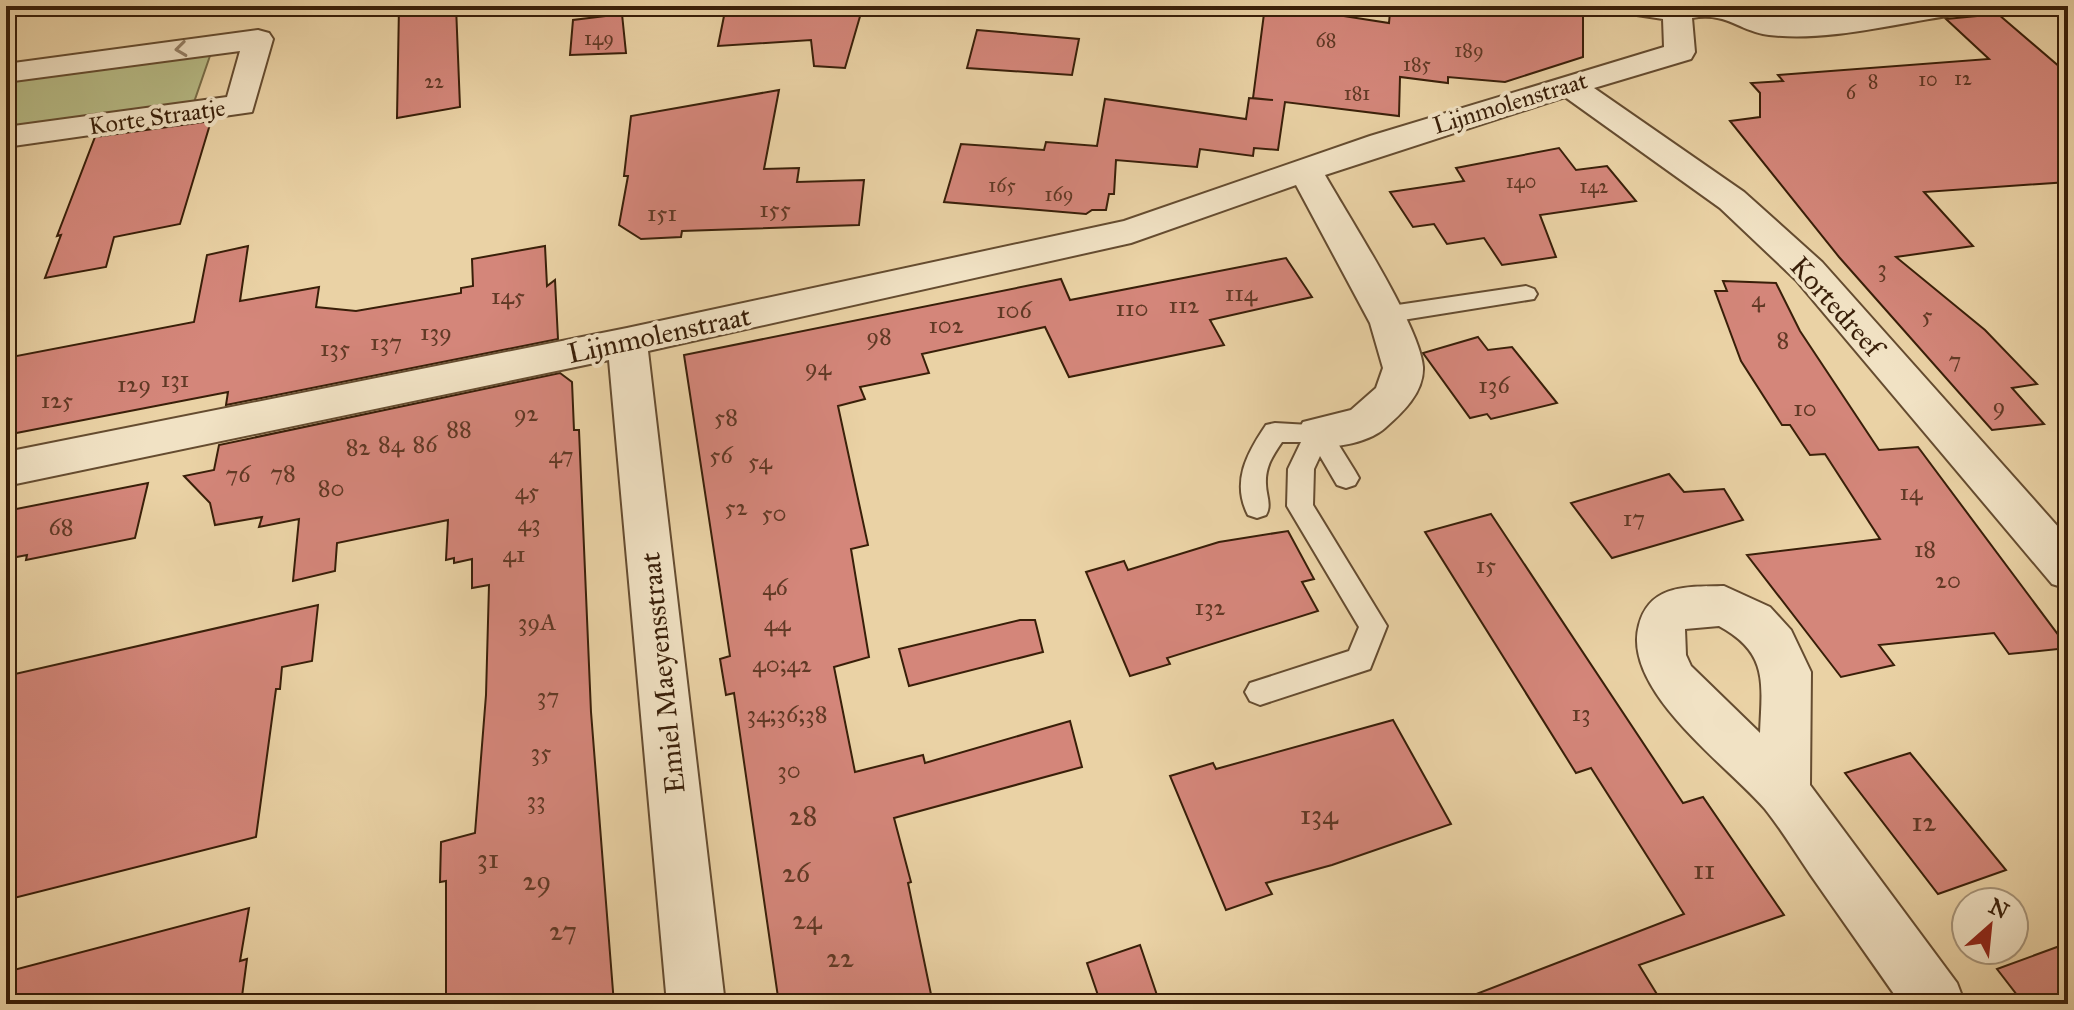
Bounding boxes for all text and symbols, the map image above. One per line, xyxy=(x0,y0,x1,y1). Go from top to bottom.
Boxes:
house number: 149 xyxy=(584,26,614,50)
house number: 68 xyxy=(1316,28,1336,52)
house number: 189 xyxy=(1454,38,1484,62)
one-way arrow xyxy=(174,41,187,58)
house number: 185 xyxy=(1403,52,1431,76)
street label: Lijnmolenstraat xyxy=(1429,65,1591,141)
house number: 12 xyxy=(1954,66,1972,90)
house number: 10 xyxy=(1918,67,1938,91)
house number: 22 xyxy=(424,69,444,93)
house number: 8 xyxy=(1868,69,1878,93)
house number: 6 xyxy=(1846,80,1857,104)
house number: 181 xyxy=(1344,81,1370,105)
street label: Korte Straatje xyxy=(87,93,227,141)
house number: 140 xyxy=(1506,169,1536,193)
house number: 165 xyxy=(988,173,1016,197)
house number: 142 xyxy=(1580,174,1609,198)
house number: 169 xyxy=(1045,182,1073,206)
house number: 155 xyxy=(759,194,791,224)
house number: 151 xyxy=(647,198,677,228)
street label: Kortedreef xyxy=(1782,249,1894,367)
house number: 3 xyxy=(1877,253,1887,283)
house number: 114 xyxy=(1225,278,1258,308)
house number: 145 xyxy=(491,281,525,311)
house number: 4 xyxy=(1751,284,1765,314)
house number: 112 xyxy=(1169,290,1200,320)
house number: 110 xyxy=(1116,293,1148,323)
house number: 106 xyxy=(996,295,1033,325)
street label: Lijnmolenstraat xyxy=(564,298,754,371)
house number: 5 xyxy=(1921,300,1933,330)
house number: 102 xyxy=(928,310,964,340)
house number: 139 xyxy=(420,317,452,347)
house number: 98 xyxy=(866,321,892,351)
house number: 8 xyxy=(1777,325,1789,355)
house number: 137 xyxy=(370,327,402,357)
house number: 135 xyxy=(320,333,350,363)
house number: 7 xyxy=(1949,345,1961,375)
house number: 94 xyxy=(805,352,832,382)
house number: 131 xyxy=(161,364,189,394)
house number: 129 xyxy=(117,369,151,399)
house number: 136 xyxy=(1478,370,1510,400)
house number: 125 xyxy=(41,385,73,415)
house number: 9 xyxy=(1993,391,2005,421)
house number: 10 xyxy=(1793,393,1817,423)
house number: 92 xyxy=(514,398,539,428)
house number: 58 xyxy=(714,402,738,432)
house number: 88 xyxy=(446,414,472,444)
house number: 84 xyxy=(378,429,405,459)
house number: 86 xyxy=(412,429,438,459)
house number: 82 xyxy=(346,432,370,462)
house number: 47 xyxy=(548,440,574,470)
house number: 56 xyxy=(709,440,733,470)
house number: 54 xyxy=(748,446,773,476)
house number: 78 xyxy=(270,458,296,488)
house number: 76 xyxy=(225,459,251,489)
house number: 80 xyxy=(318,473,344,503)
house number: 45 xyxy=(515,476,539,506)
house number: 14 xyxy=(1900,477,1923,507)
house number: 52 xyxy=(725,492,748,522)
house number: 50 xyxy=(761,498,787,528)
house number: 17 xyxy=(1623,503,1645,533)
house number: 43 xyxy=(518,508,540,538)
house number: 68 xyxy=(48,512,74,542)
house number: 18 xyxy=(1914,534,1936,564)
house number: 41 xyxy=(503,539,525,569)
street label: Emiel Maeyensstraat xyxy=(632,550,693,795)
house number: 15 xyxy=(1476,550,1496,580)
house number: 20 xyxy=(1935,565,1961,595)
house number: 46 xyxy=(762,572,789,602)
house number: 132 xyxy=(1195,592,1226,622)
house number: 39A xyxy=(518,607,556,637)
house number: 44 xyxy=(764,608,791,638)
house number: 40;42 xyxy=(752,649,812,679)
house number: 37 xyxy=(537,681,559,711)
house number: 13 xyxy=(1571,698,1591,728)
house number: 34;36;38 xyxy=(747,699,827,729)
house number: 35 xyxy=(531,737,551,767)
house number: 30 xyxy=(777,755,801,785)
house number: 33 xyxy=(526,785,546,815)
house number: 134 xyxy=(1300,797,1339,832)
house number: 28 xyxy=(789,798,817,833)
house number: 12 xyxy=(1912,804,1937,839)
house number: 31 xyxy=(477,841,499,876)
house number: 11 xyxy=(1693,852,1715,887)
house number: 26 xyxy=(782,855,812,890)
house number: 29 xyxy=(523,863,551,898)
north arrow xyxy=(1950,886,2030,966)
text: N xyxy=(1984,892,2014,925)
house number: 24 xyxy=(792,902,823,937)
house number: 27 xyxy=(549,913,577,948)
house number: 22 xyxy=(826,940,854,975)

